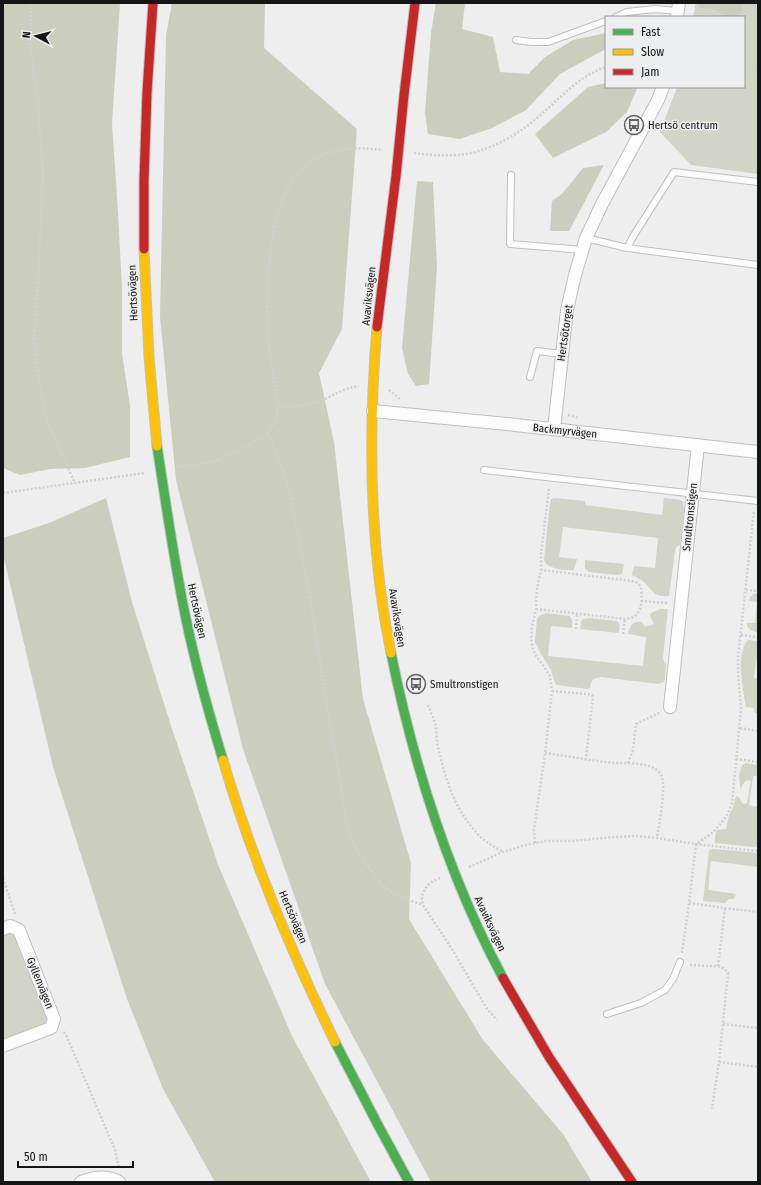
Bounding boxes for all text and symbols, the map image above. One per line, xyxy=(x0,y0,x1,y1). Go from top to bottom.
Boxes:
north arrow xyxy=(16,16,56,56)
legend xyxy=(605,16,745,88)
text: Fast xyxy=(641,25,660,39)
text: N xyxy=(20,31,33,39)
text: Slow xyxy=(641,45,664,59)
text: Jam xyxy=(641,65,659,79)
bus stop icon: Hertsö centrum xyxy=(623,114,645,136)
place label: Hertsö centrum xyxy=(648,119,718,132)
street label: Hertsövägen xyxy=(126,265,140,321)
street label: Avaviksvägen xyxy=(359,266,379,326)
street label: Hertsötorget xyxy=(555,304,575,362)
street label: Backmyrvägen xyxy=(532,421,598,441)
street label: Smultronstigen xyxy=(680,482,700,552)
street label: Hertsövägen xyxy=(185,582,209,640)
street label: Avaviksvägen xyxy=(386,588,408,648)
bus stop icon: Smultronstigen xyxy=(405,673,427,695)
place label: Smultronstigen xyxy=(430,678,499,691)
street label: Hertsövägen xyxy=(276,889,310,945)
street label: Avaviksvägen xyxy=(472,894,508,954)
street label: Gyllenvägen xyxy=(24,955,56,1011)
scale bar xyxy=(18,1143,133,1169)
text: 50 m xyxy=(24,1150,48,1164)

